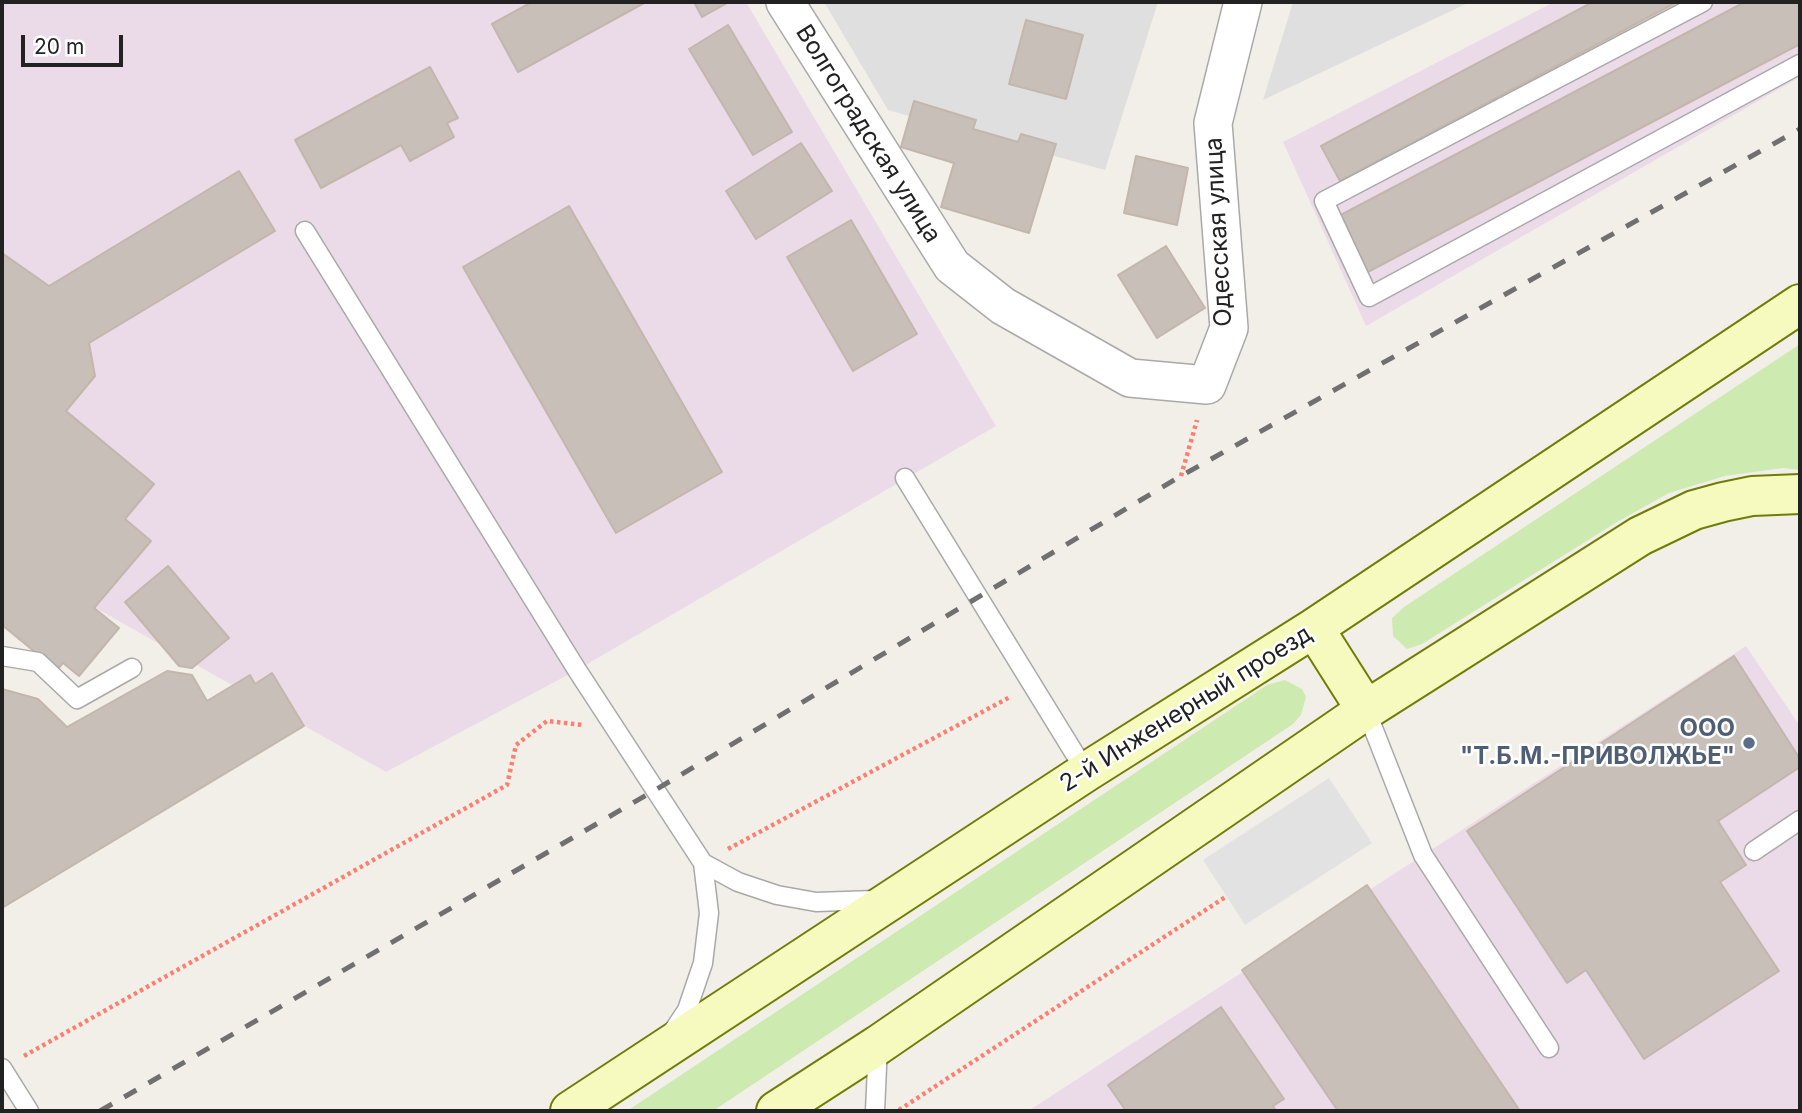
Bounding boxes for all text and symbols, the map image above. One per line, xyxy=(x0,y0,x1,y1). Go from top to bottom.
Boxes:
street label: Волгоградская улица xyxy=(789,20,947,248)
scale bar xyxy=(24,21,126,65)
text: 20 m xyxy=(34,34,84,59)
street label: Одесская улица xyxy=(1200,137,1238,327)
street label: 2-й Инженерный проезд xyxy=(1055,620,1317,798)
place label: ООО "Т.Б.М.-ПРИВОЛЖЬЕ" xyxy=(1460,715,1735,771)
marker: ООО "Т.Б.М.-ПРИВОЛЖЬЕ" xyxy=(1741,735,1757,751)

